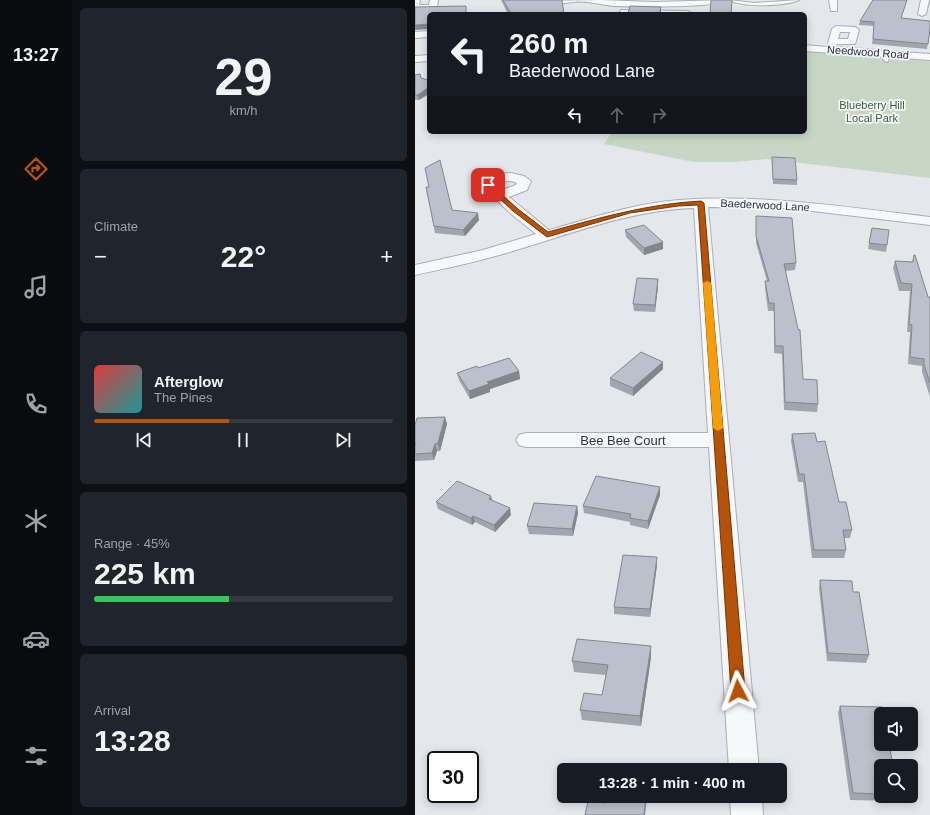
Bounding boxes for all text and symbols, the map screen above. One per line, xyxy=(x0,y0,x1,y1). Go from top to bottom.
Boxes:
icon: left xyxy=(443,28,495,80)
text: 260 m xyxy=(509,28,588,59)
street label: Needwood Road xyxy=(827,43,909,61)
text: 13:27 xyxy=(13,45,59,65)
text: 29 xyxy=(215,48,272,106)
text: Baederwood Lane xyxy=(509,61,655,81)
park label: Blueberry Hill Local Park xyxy=(839,99,905,124)
text: km/h xyxy=(229,103,258,118)
icon: left xyxy=(564,104,586,126)
icon: ahead xyxy=(606,104,628,126)
icon: right xyxy=(648,104,670,126)
icon: directions xyxy=(22,155,50,183)
pin xyxy=(471,168,505,202)
icon: arrive xyxy=(477,174,499,196)
street label: Baederwood Lane xyxy=(720,197,810,213)
text: Climate xyxy=(94,219,138,234)
text: 22° xyxy=(221,240,266,273)
text: − xyxy=(94,244,107,269)
text: + xyxy=(380,244,393,269)
icon: music xyxy=(22,273,50,301)
text: Afterglow xyxy=(154,373,223,390)
icon: phone xyxy=(22,390,50,418)
text: The Pines xyxy=(154,390,213,405)
icon: previous xyxy=(133,429,155,451)
icon: pause xyxy=(232,429,254,451)
icon: next xyxy=(332,429,354,451)
street label: Bee Bee Court xyxy=(580,433,666,448)
icon: climate xyxy=(22,507,50,535)
text: Range · 45% xyxy=(94,536,170,551)
text: 225 km xyxy=(94,557,196,590)
icon: car xyxy=(22,625,50,653)
position arrow xyxy=(717,670,759,712)
text: Arrival xyxy=(94,703,131,718)
map controls xyxy=(874,707,918,803)
button: sound xyxy=(874,707,918,751)
text: 13:28 xyxy=(94,724,171,757)
icon: filters xyxy=(22,742,50,770)
speed limit sign: 30 xyxy=(427,751,479,803)
button: search xyxy=(874,759,918,803)
text: 13:28 · 1 min · 400 m xyxy=(599,774,745,791)

